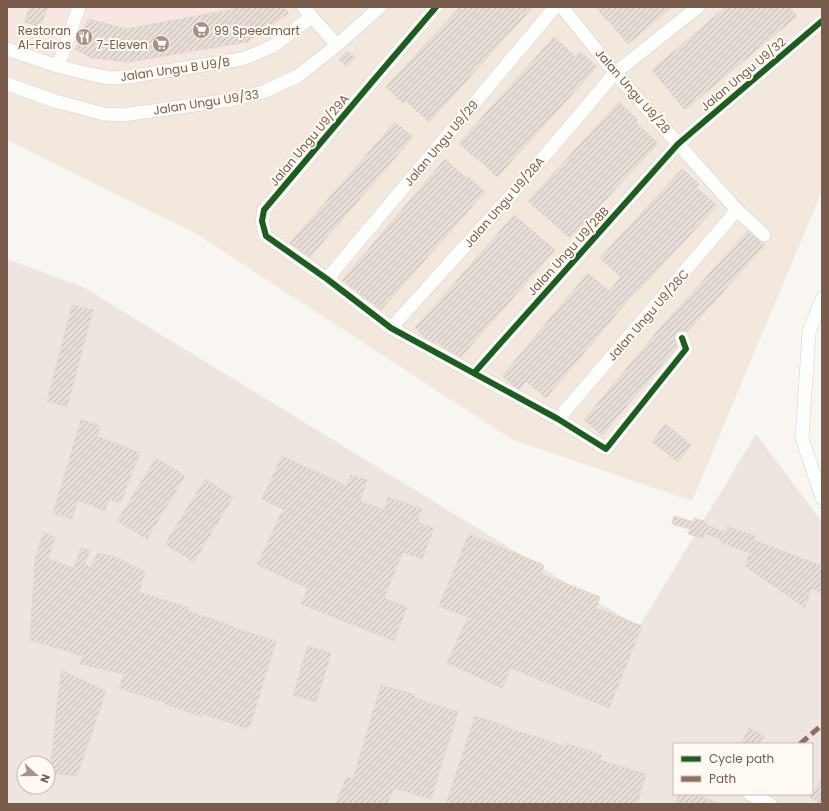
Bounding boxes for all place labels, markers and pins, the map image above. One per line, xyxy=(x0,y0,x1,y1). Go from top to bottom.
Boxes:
supermarket icon: 99 Speedmart xyxy=(191,20,211,40)
place label: Restoran Al-Fairos xyxy=(18,22,71,53)
place label: 99 Speedmart xyxy=(214,22,300,39)
restaurant icon: Restoran Al-Fairos xyxy=(74,27,94,47)
supermarket icon: 7-Eleven xyxy=(151,34,171,54)
place label: 7-Eleven xyxy=(96,36,148,53)

